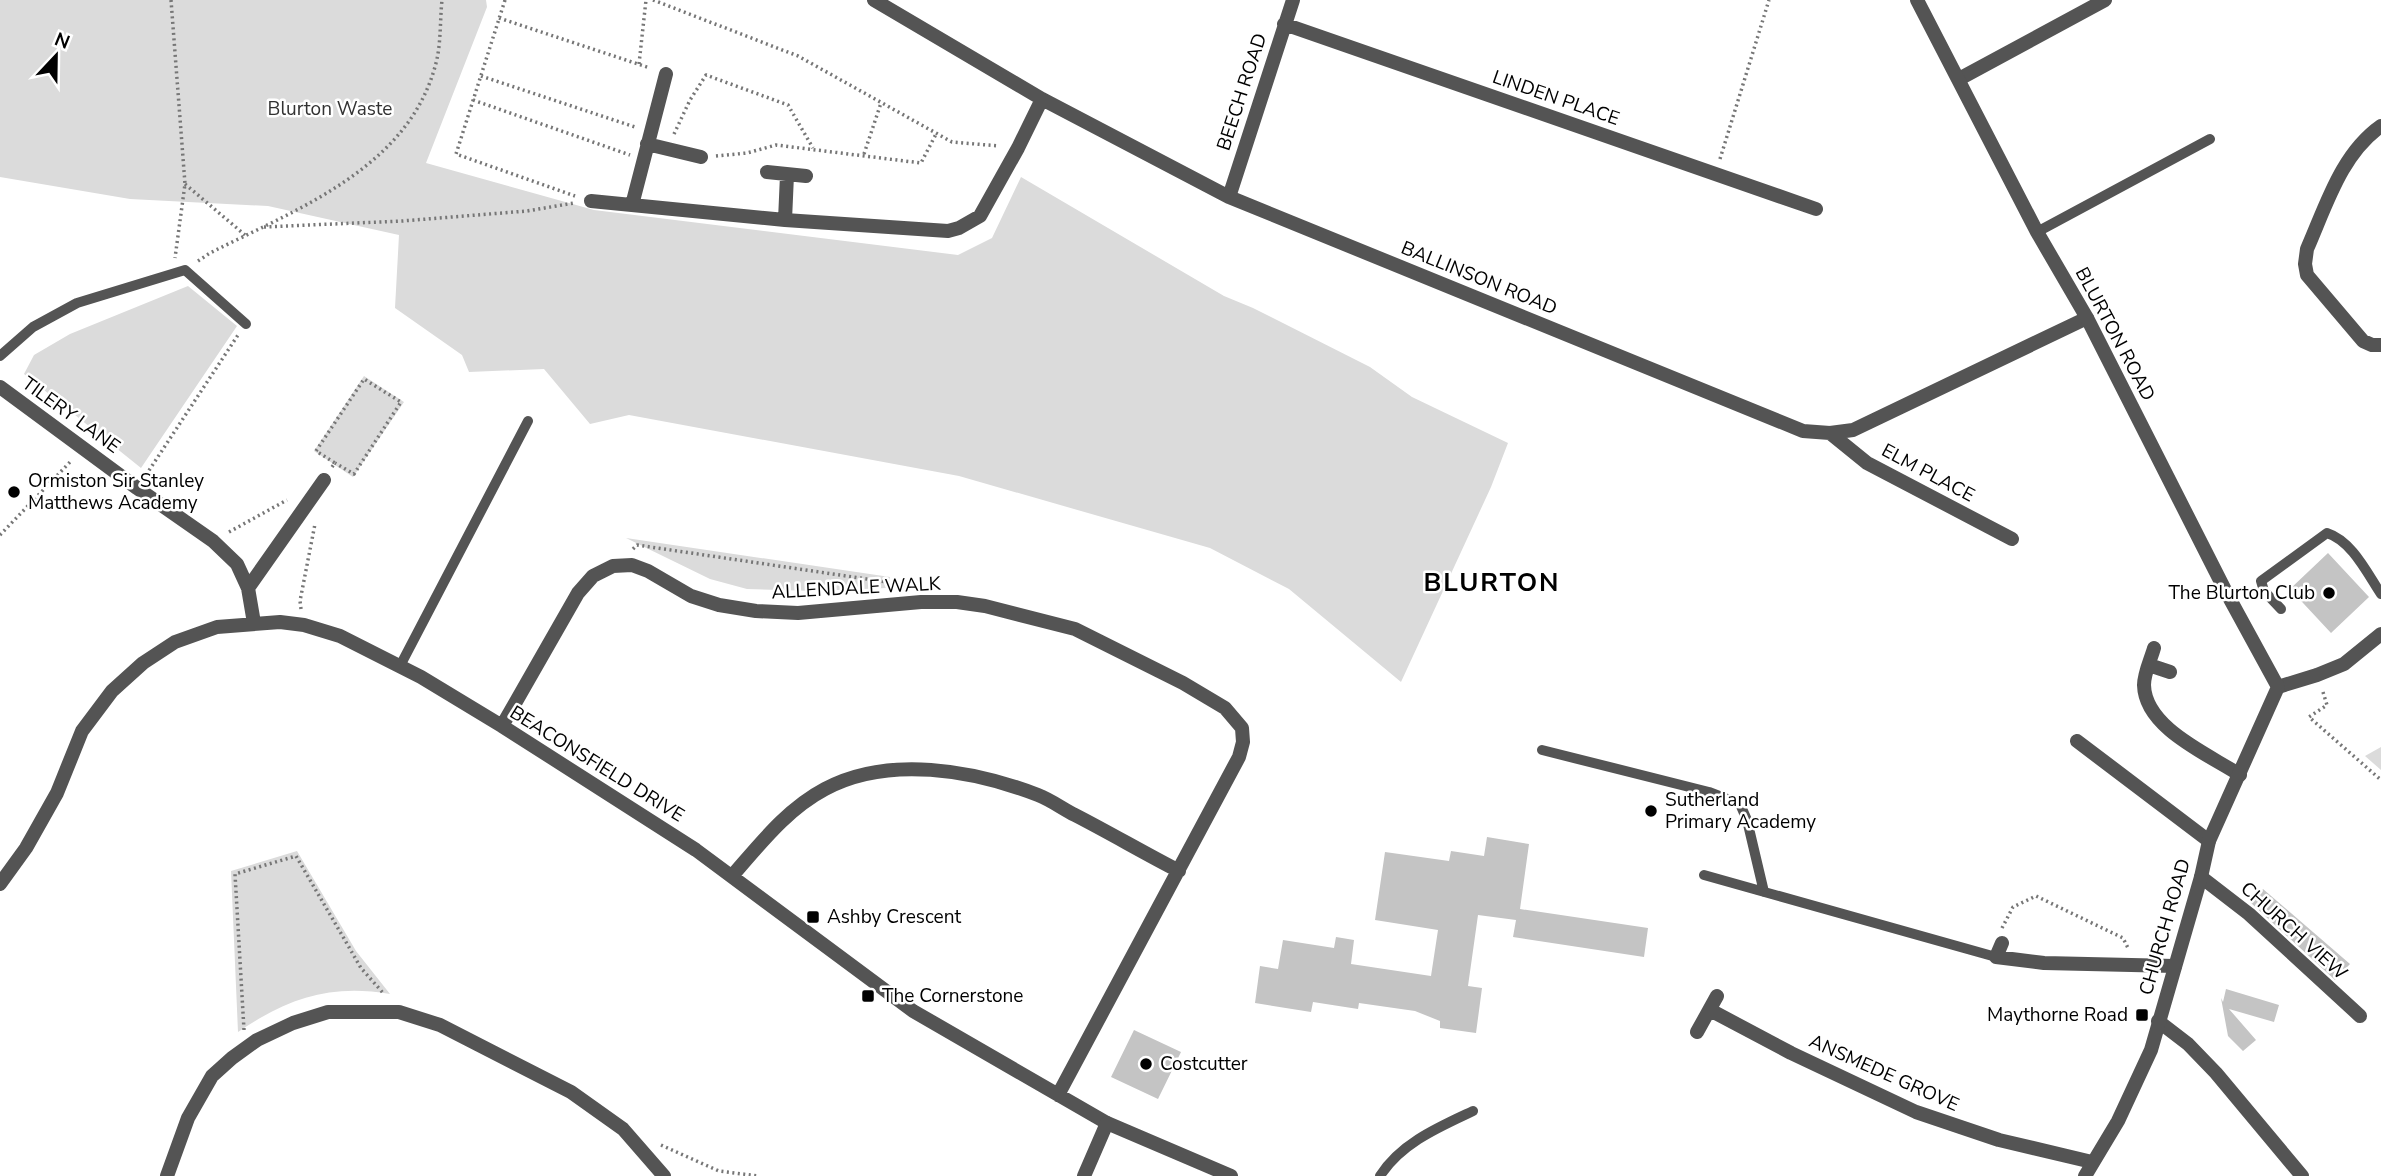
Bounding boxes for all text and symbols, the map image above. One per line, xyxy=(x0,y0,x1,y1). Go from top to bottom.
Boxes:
north arrow xyxy=(21,21,91,91)
text: N xyxy=(51,26,73,56)
street label: BEECH ROAD xyxy=(1211,30,1273,154)
street label: LINDEN PLACE xyxy=(1489,64,1623,132)
park label: Blurton Waste xyxy=(268,96,392,122)
street label: BALLINSON ROAD xyxy=(1397,235,1561,321)
street label: BLURTON ROAD xyxy=(2069,263,2161,405)
street label: TILERY LANE xyxy=(17,371,125,459)
street label: ELM PLACE xyxy=(1877,438,1979,508)
place label: Ormiston Sir Stanley Matthews Academy xyxy=(28,468,204,516)
marker: Ormiston Sir Stanley Matthews Academy xyxy=(6,484,22,500)
district label: BLURTON xyxy=(1423,565,1561,600)
street label: ALLENDALE WALK xyxy=(771,571,942,605)
place label: The Blurton Club xyxy=(2168,580,2315,606)
marker: The Blurton Club xyxy=(2321,585,2337,601)
street label: BEACONSFIELD DRIVE xyxy=(505,700,689,828)
place label: Sutherland Primary Academy xyxy=(1665,787,1816,835)
marker: Sutherland Primary Academy xyxy=(1643,803,1659,819)
street label: CHURCH ROAD xyxy=(2133,856,2197,998)
street label: CHURCH VIEW xyxy=(2235,876,2353,986)
place label: Ashby Crescent xyxy=(827,904,961,930)
marker: Ashby Crescent xyxy=(805,909,821,925)
place label: The Cornerstone xyxy=(882,983,1023,1009)
marker: The Cornerstone xyxy=(860,988,876,1004)
place label: Maythorne Road xyxy=(1987,1002,2128,1028)
marker: Maythorne Road xyxy=(2134,1007,2150,1023)
street label: ANSMEDE GROVE xyxy=(1805,1028,1963,1118)
place label: Costcutter xyxy=(1160,1051,1248,1077)
marker: Costcutter xyxy=(1138,1056,1154,1072)

